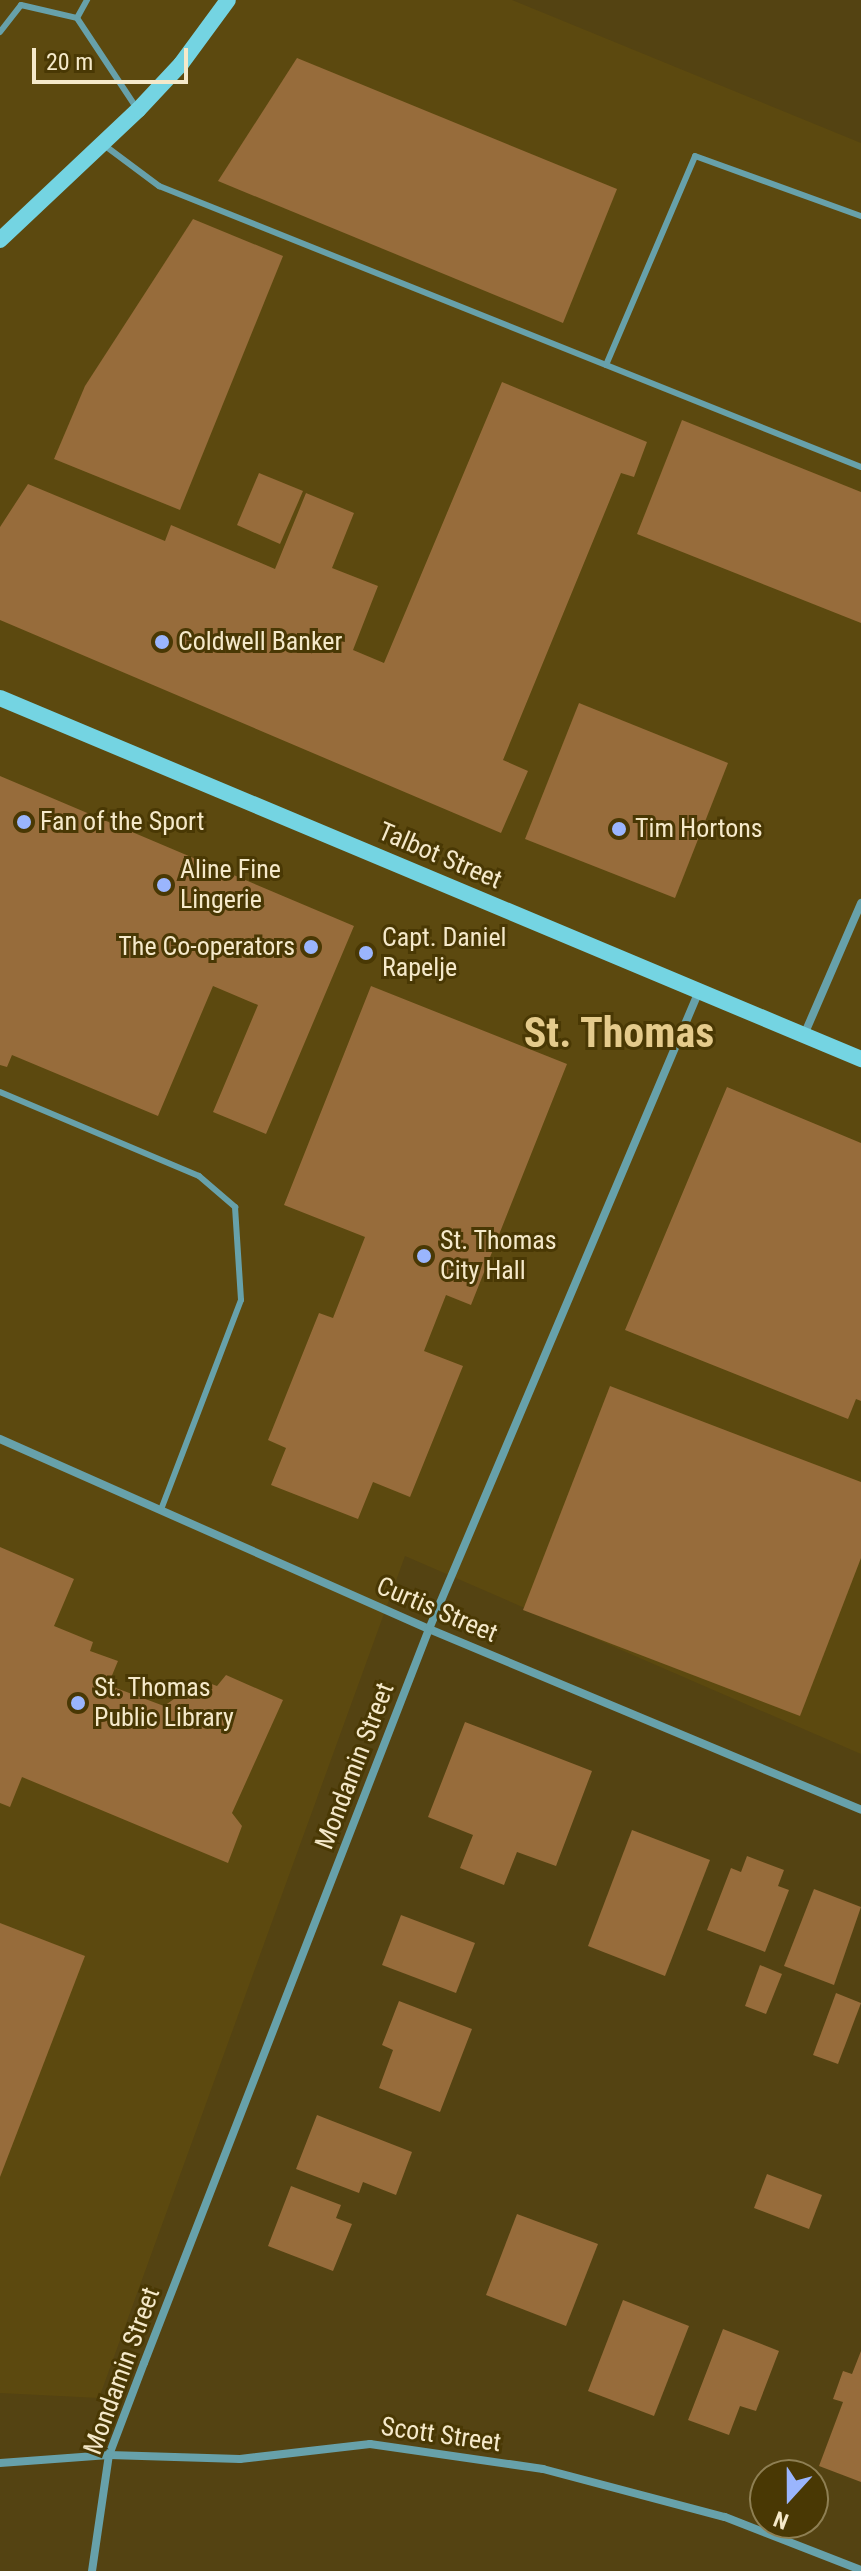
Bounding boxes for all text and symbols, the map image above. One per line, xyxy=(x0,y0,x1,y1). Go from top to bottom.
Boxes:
scale bar xyxy=(36,32,192,82)
text: 20 m xyxy=(46,48,93,76)
place label: Coldwell Banker xyxy=(178,626,342,658)
marker: Coldwell Banker xyxy=(153,633,171,651)
place label: Fan of the Sport xyxy=(40,806,204,838)
marker: Fan of the Sport xyxy=(15,813,33,831)
place label: Tim Hortons xyxy=(635,813,763,845)
street label: Talbot Street xyxy=(374,816,506,896)
marker: Tim Hortons xyxy=(610,820,628,838)
place label: Aline Fine Lingerie xyxy=(180,854,281,916)
marker: Aline Fine Lingerie xyxy=(155,876,173,894)
place label: Capt. Daniel Rapelje xyxy=(382,922,507,984)
place label: The Co-operators xyxy=(118,931,295,963)
marker: The Co-operators xyxy=(302,938,320,956)
marker: Capt. Daniel Rapelje xyxy=(357,944,375,962)
district label: St. Thomas xyxy=(523,1008,715,1058)
place label: St. Thomas City Hall xyxy=(440,1225,557,1286)
marker: St. Thomas City Hall xyxy=(415,1247,433,1265)
street label: Curtis Street xyxy=(372,1571,502,1649)
place label: St. Thomas Public Library xyxy=(94,1672,234,1734)
street label: Mondamin Street xyxy=(309,1678,401,1854)
marker: St. Thomas Public Library xyxy=(69,1694,87,1712)
street label: Mondamin Street xyxy=(77,2283,167,2459)
street label: Scott Street xyxy=(379,2411,503,2459)
north arrow xyxy=(749,2459,829,2539)
text: N xyxy=(770,2506,792,2534)

